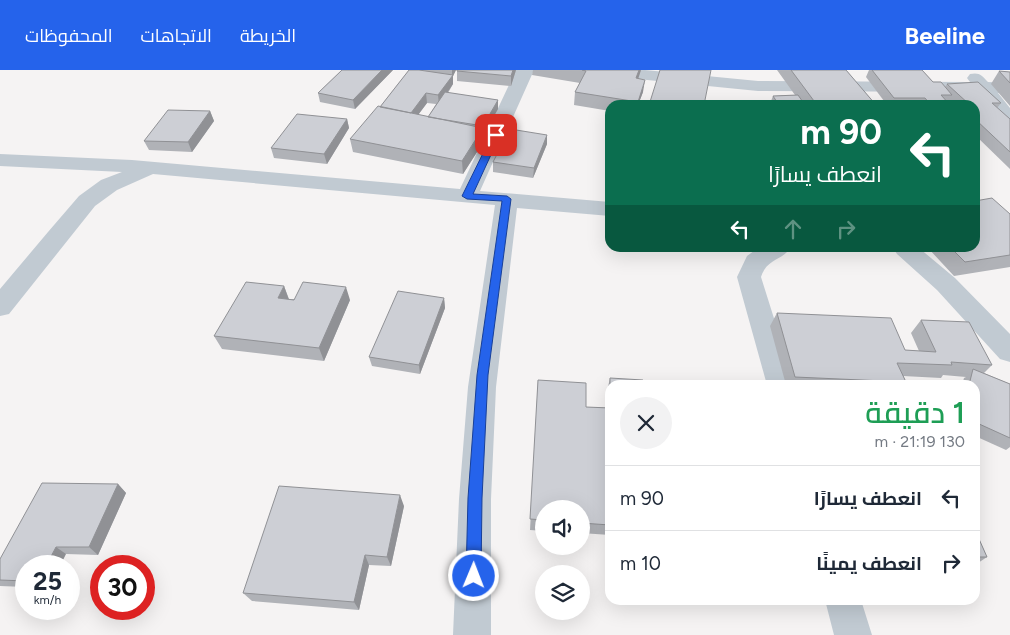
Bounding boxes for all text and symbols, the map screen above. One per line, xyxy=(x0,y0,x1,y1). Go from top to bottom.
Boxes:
text: Beeline xyxy=(905,21,985,50)
text: المحفوظات xyxy=(25,25,113,47)
text: الاتجاهات xyxy=(141,25,212,47)
text: الخريطة xyxy=(240,25,296,47)
text: 90 m xyxy=(800,111,882,153)
pin xyxy=(475,114,517,156)
icon: left xyxy=(900,120,965,185)
icon: arrive xyxy=(482,121,510,149)
text: انعطف يسارًا xyxy=(768,161,882,188)
icon: left xyxy=(726,215,754,243)
icon: ahead xyxy=(779,215,807,243)
icon: right xyxy=(832,215,860,243)
text: 1 دقيقة xyxy=(865,394,965,431)
button: close xyxy=(620,397,672,449)
text: 130 m · 21:19 xyxy=(875,432,965,451)
icon: left xyxy=(937,484,965,512)
text: 90 m xyxy=(620,487,664,510)
text: انعطف يسارًا xyxy=(814,487,922,510)
map controls xyxy=(535,500,590,620)
button: sound xyxy=(535,500,590,555)
position arrow xyxy=(447,549,499,601)
icon: right xyxy=(937,549,965,577)
text: 10 m xyxy=(620,552,661,575)
text: انعطف يمينًا xyxy=(816,552,922,575)
speed limit sign: 30 xyxy=(90,555,155,620)
button: layers xyxy=(535,565,590,620)
text: 25 xyxy=(33,566,62,596)
text: km/h xyxy=(34,593,61,607)

